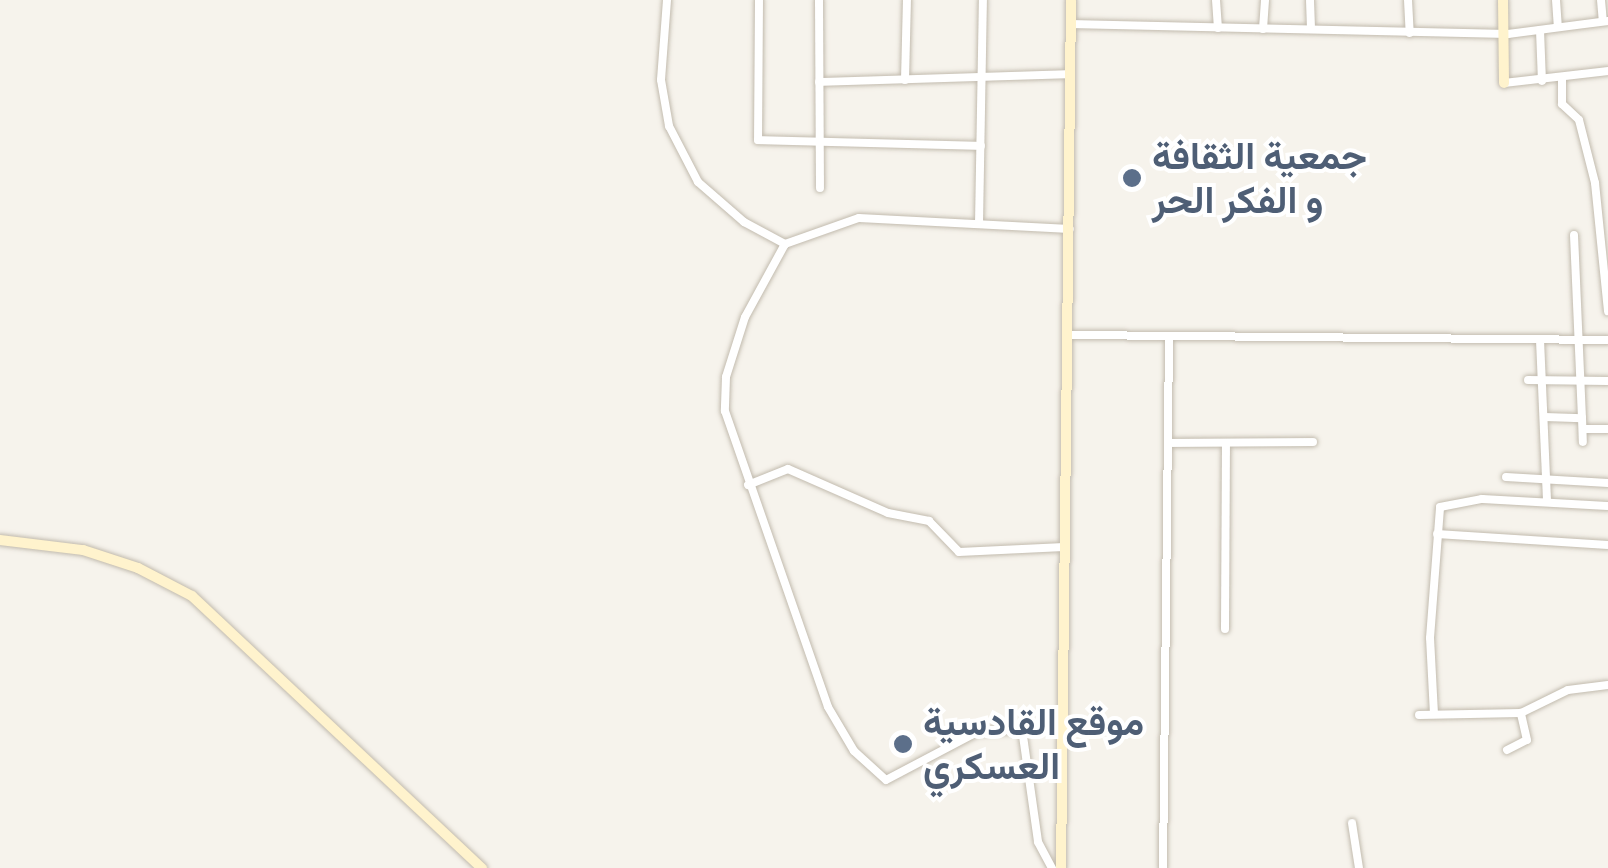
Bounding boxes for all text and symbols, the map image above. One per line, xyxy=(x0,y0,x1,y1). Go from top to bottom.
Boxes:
place label: جمعية الثقافة و الفكر الحر xyxy=(1152,133,1367,222)
marker: جمعية الثقافة و الفكر الحر xyxy=(1121,167,1143,189)
place label: موقع القادسية العسكري xyxy=(923,699,1144,788)
marker: موقع القادسية العسكري xyxy=(892,733,914,755)

